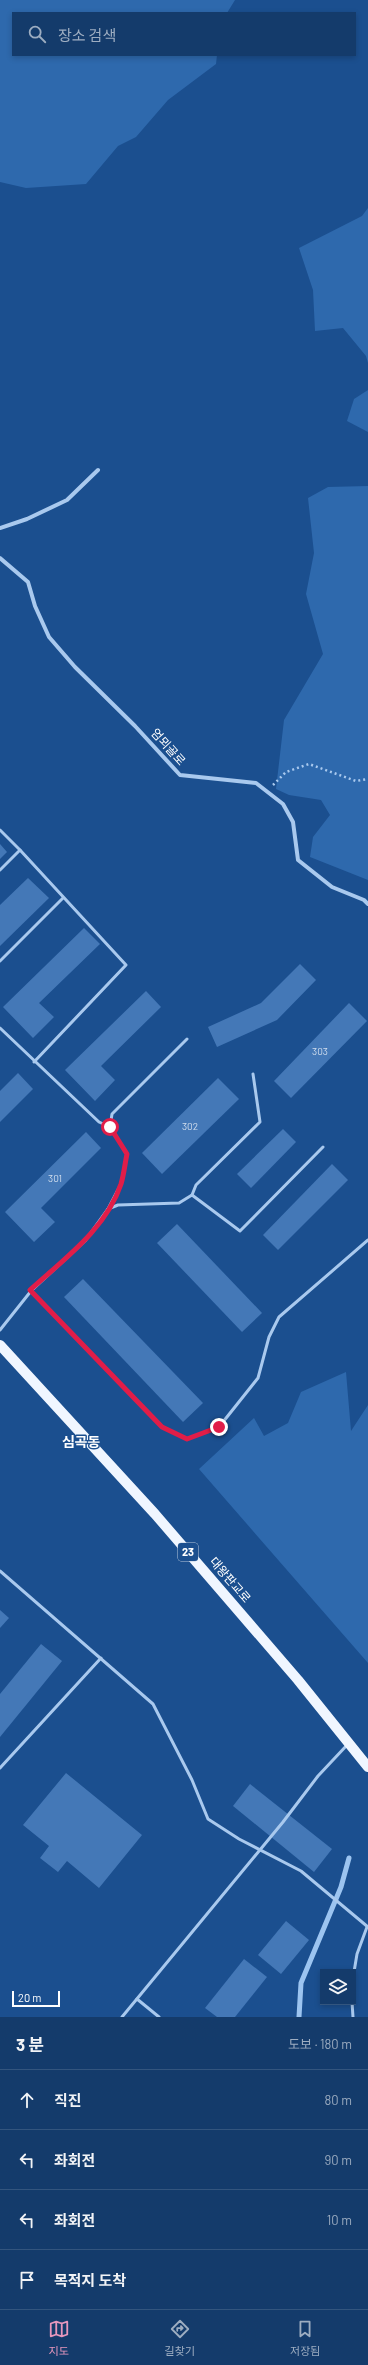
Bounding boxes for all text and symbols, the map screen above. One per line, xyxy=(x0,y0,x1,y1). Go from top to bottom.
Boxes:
search box xyxy=(12,12,356,56)
icon: search xyxy=(26,23,48,45)
text: 장소 검색 xyxy=(58,26,116,44)
street label: 엄뫼골로 xyxy=(149,725,189,767)
house number: 303 xyxy=(312,1045,328,1057)
route start xyxy=(101,1118,119,1136)
house number: 302 xyxy=(182,1120,198,1132)
house number: 301 xyxy=(48,1172,62,1184)
route end xyxy=(210,1418,228,1436)
district label: 심곡동 xyxy=(62,1433,100,1450)
road number: 23 xyxy=(178,1543,198,1561)
street label: 대왕판교로 xyxy=(207,1554,254,1605)
map controls xyxy=(320,1969,356,2005)
button: layers xyxy=(320,1969,356,2005)
scale bar xyxy=(12,1989,60,2008)
text: 20 m xyxy=(18,1991,41,2004)
text: 3 분 xyxy=(16,2034,44,2054)
text: 도보 · 180 m xyxy=(288,2036,352,2052)
icon: ahead xyxy=(16,2089,38,2111)
text: 직진 xyxy=(54,2091,82,2109)
text: 80 m xyxy=(325,2092,352,2108)
icon: left xyxy=(16,2149,38,2171)
text: 좌회전 xyxy=(54,2151,95,2169)
text: 90 m xyxy=(325,2152,352,2168)
icon: left xyxy=(16,2209,38,2231)
text: 좌회전 xyxy=(54,2211,95,2229)
text: 10 m xyxy=(327,2212,352,2228)
icon: arrive xyxy=(16,2269,38,2291)
text: 목적지 도착 xyxy=(54,2271,126,2289)
tab: 지도 xyxy=(48,2318,70,2358)
tab: 길찾기 xyxy=(165,2318,195,2358)
tab: 저장됨 xyxy=(290,2318,320,2358)

